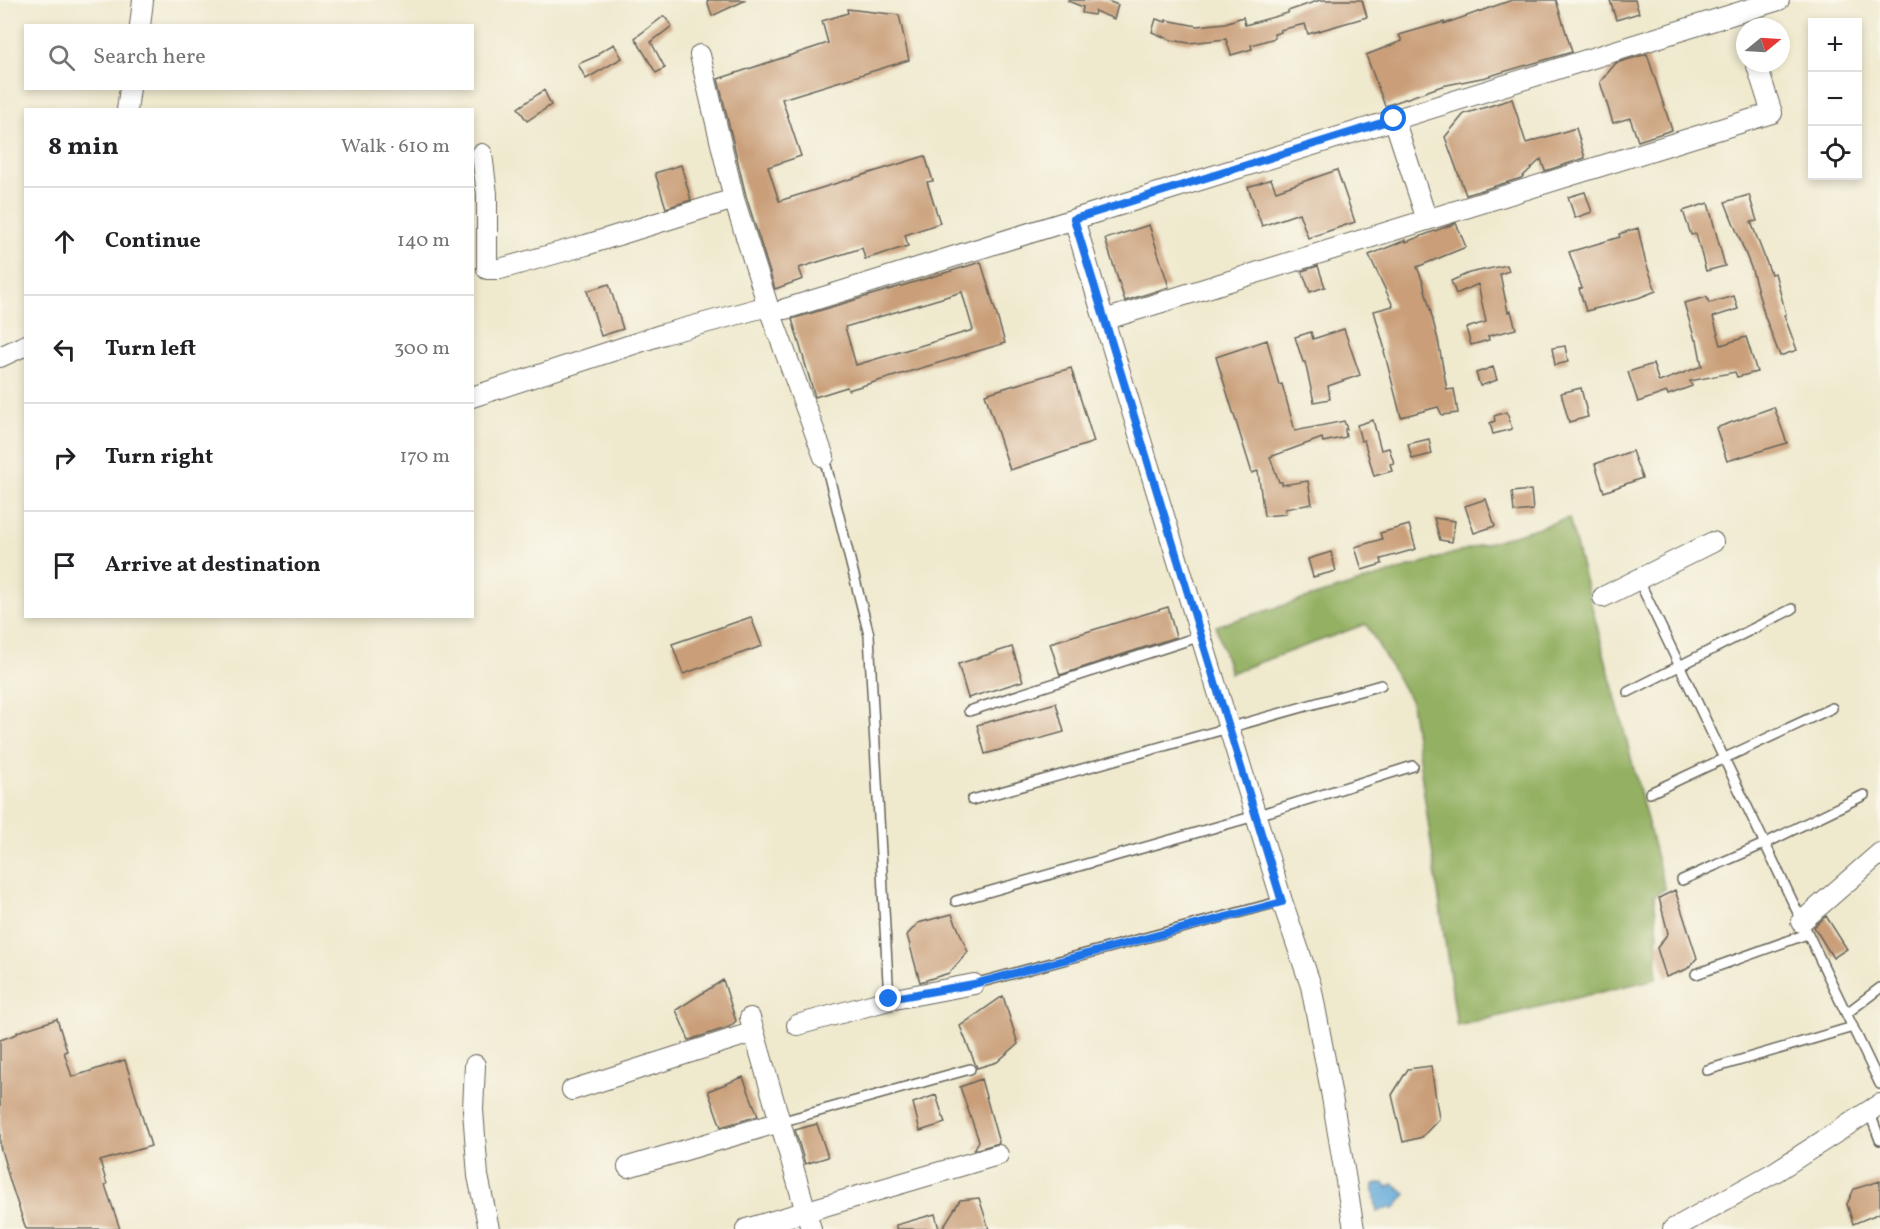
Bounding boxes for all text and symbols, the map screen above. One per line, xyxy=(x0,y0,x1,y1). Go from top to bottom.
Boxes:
north arrow xyxy=(1736,18,1790,72)
map controls xyxy=(1808,18,1862,180)
button: + xyxy=(1808,18,1862,72)
search box xyxy=(24,24,474,90)
icon: search xyxy=(45,41,78,74)
text: Search here xyxy=(93,42,206,73)
button: − xyxy=(1808,72,1862,126)
route start xyxy=(1380,105,1406,131)
button: locate xyxy=(1808,126,1862,180)
text: 8 min xyxy=(48,129,119,165)
text: Walk · 610 m xyxy=(341,133,450,161)
icon: ahead xyxy=(48,225,81,258)
text: Continue xyxy=(105,226,201,257)
text: 140 m xyxy=(397,227,450,255)
icon: left xyxy=(48,333,81,366)
text: Turn left xyxy=(105,334,196,365)
text: 300 m xyxy=(394,335,450,363)
icon: right xyxy=(48,441,81,474)
text: Turn right xyxy=(105,442,213,473)
text: 170 m xyxy=(400,443,450,471)
icon: arrive xyxy=(48,549,81,582)
text: Arrive at destination xyxy=(105,550,321,581)
route end xyxy=(875,985,901,1011)

